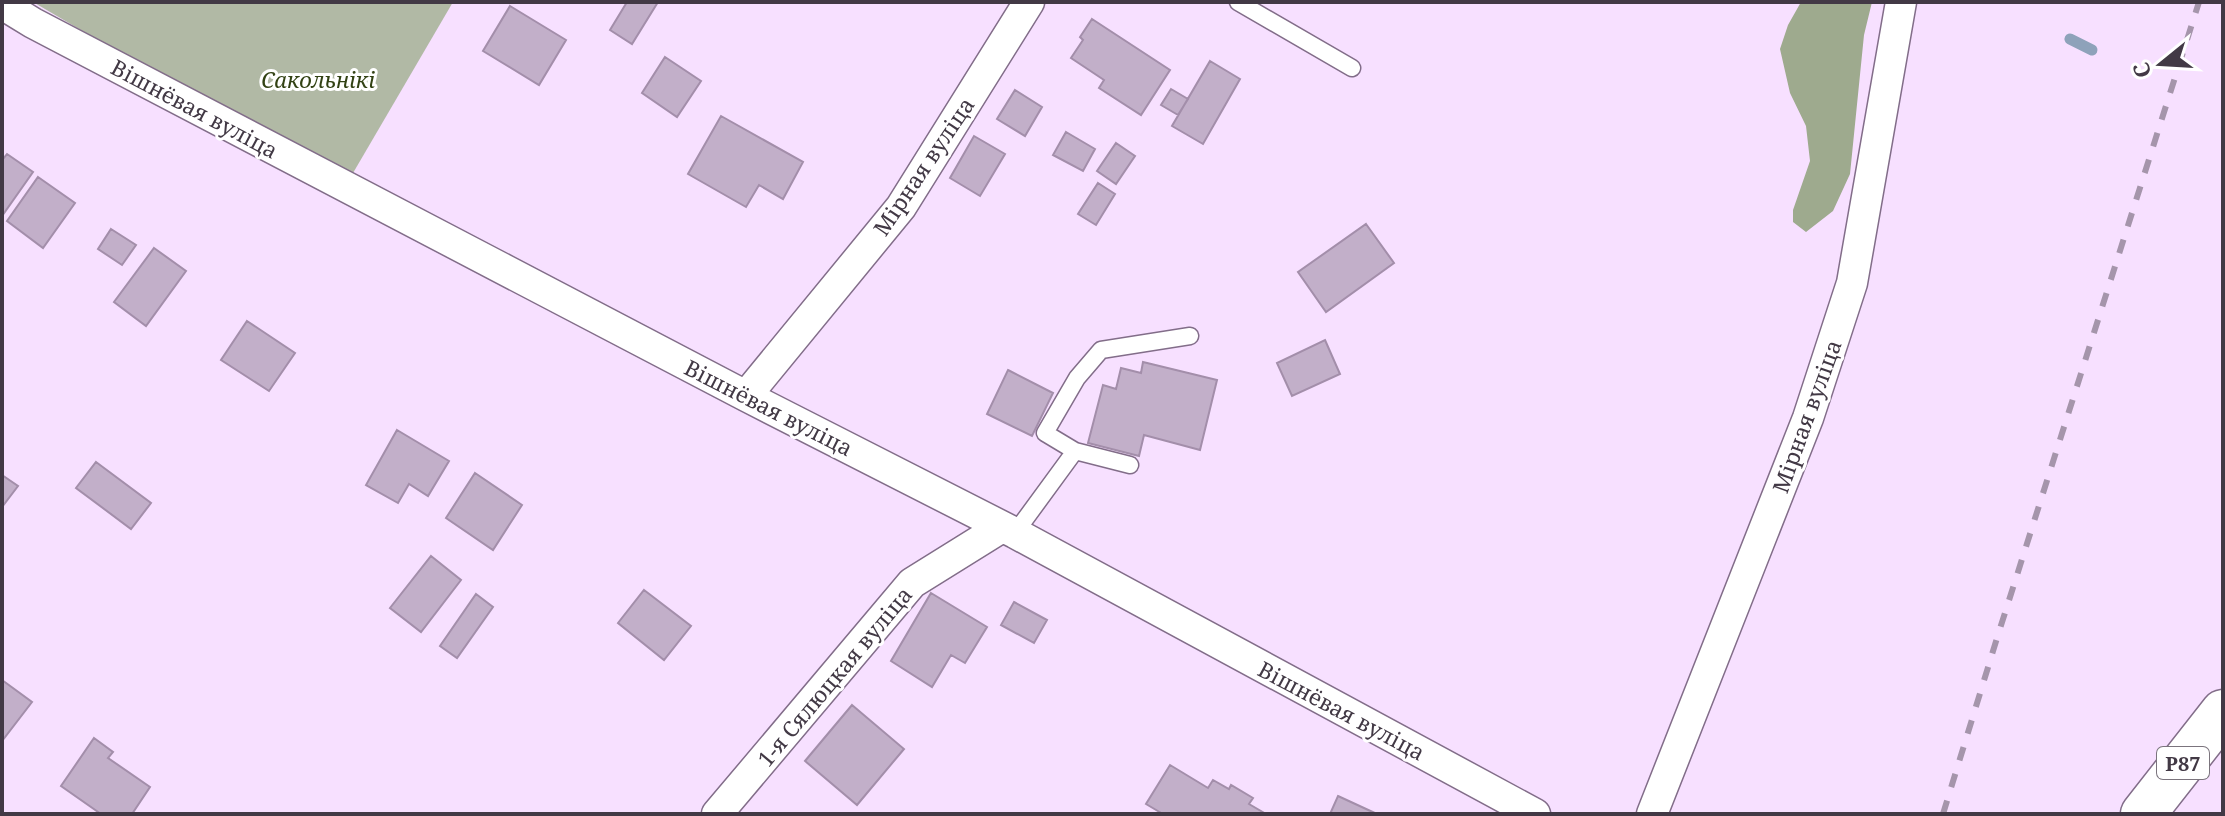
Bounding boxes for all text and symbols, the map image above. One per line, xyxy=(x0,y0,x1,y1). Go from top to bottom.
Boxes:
north arrow xyxy=(2121,24,2201,104)
street label: Вішнёвая вуліца xyxy=(106,51,284,165)
text: С xyxy=(2125,59,2158,82)
park label: Сакольнікі xyxy=(261,64,375,94)
street label: Мірная вуліца xyxy=(866,91,980,241)
street label: Мірная вуліца xyxy=(1764,335,1848,497)
street label: Вішнёвая вуліца xyxy=(680,352,858,462)
street label: 1-я Сялюцкая вуліца xyxy=(750,580,918,772)
street label: Вішнёвая вуліца xyxy=(1253,653,1431,767)
road number: Р87 xyxy=(2157,747,2209,779)

